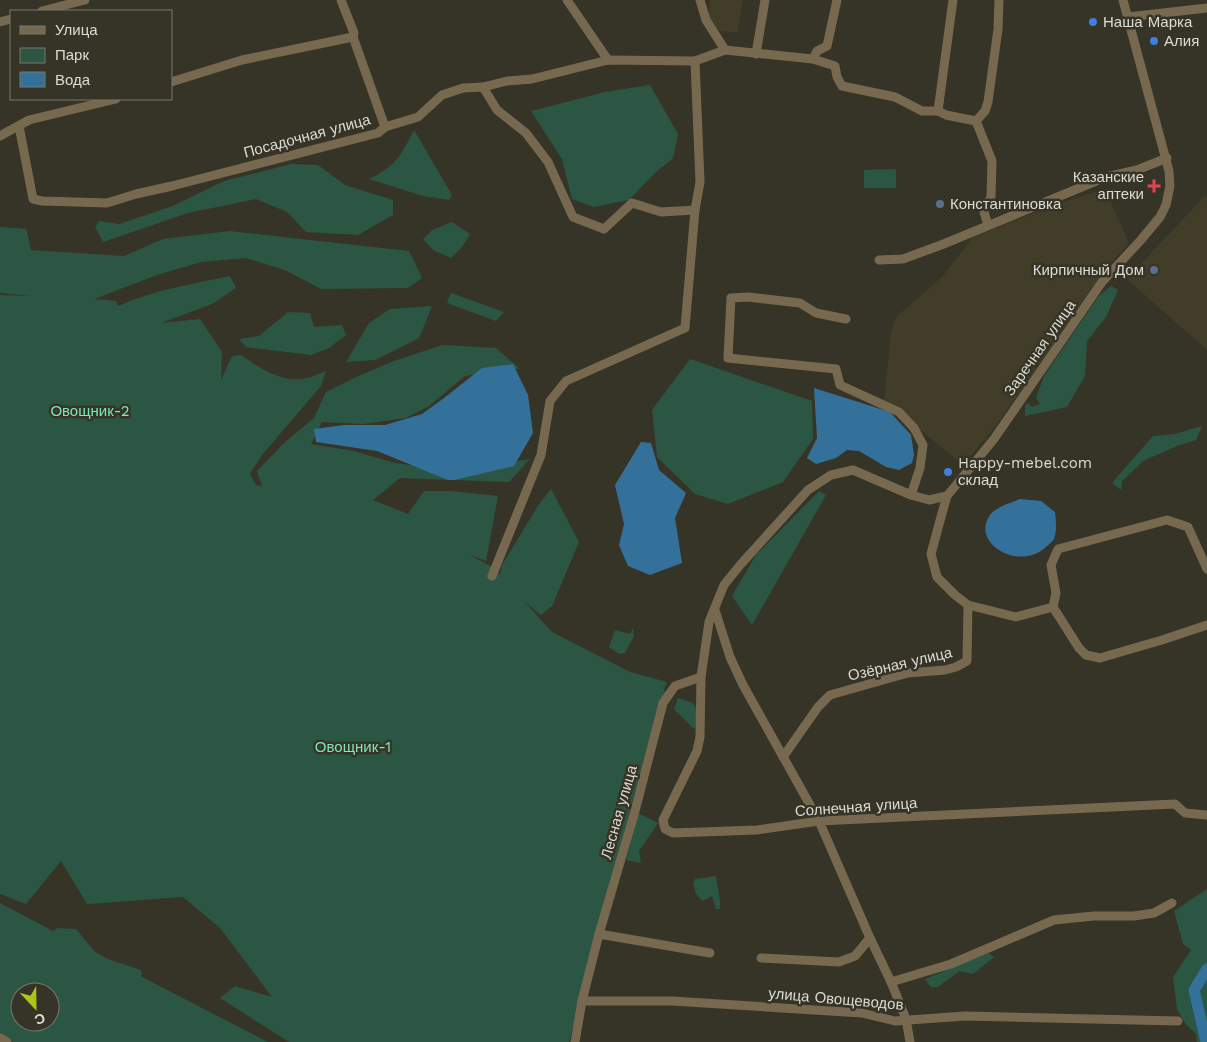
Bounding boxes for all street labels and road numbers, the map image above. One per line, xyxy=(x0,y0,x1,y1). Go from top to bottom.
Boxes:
street label: Посадочная улица xyxy=(242,110,373,162)
street label: Заречная улица xyxy=(1000,296,1080,399)
street label: Озёрная улица xyxy=(846,643,954,685)
street label: Лесная улица xyxy=(597,762,641,861)
street label: Солнечная улица xyxy=(794,794,918,820)
street label: улица Овощеводов xyxy=(768,984,904,1014)

